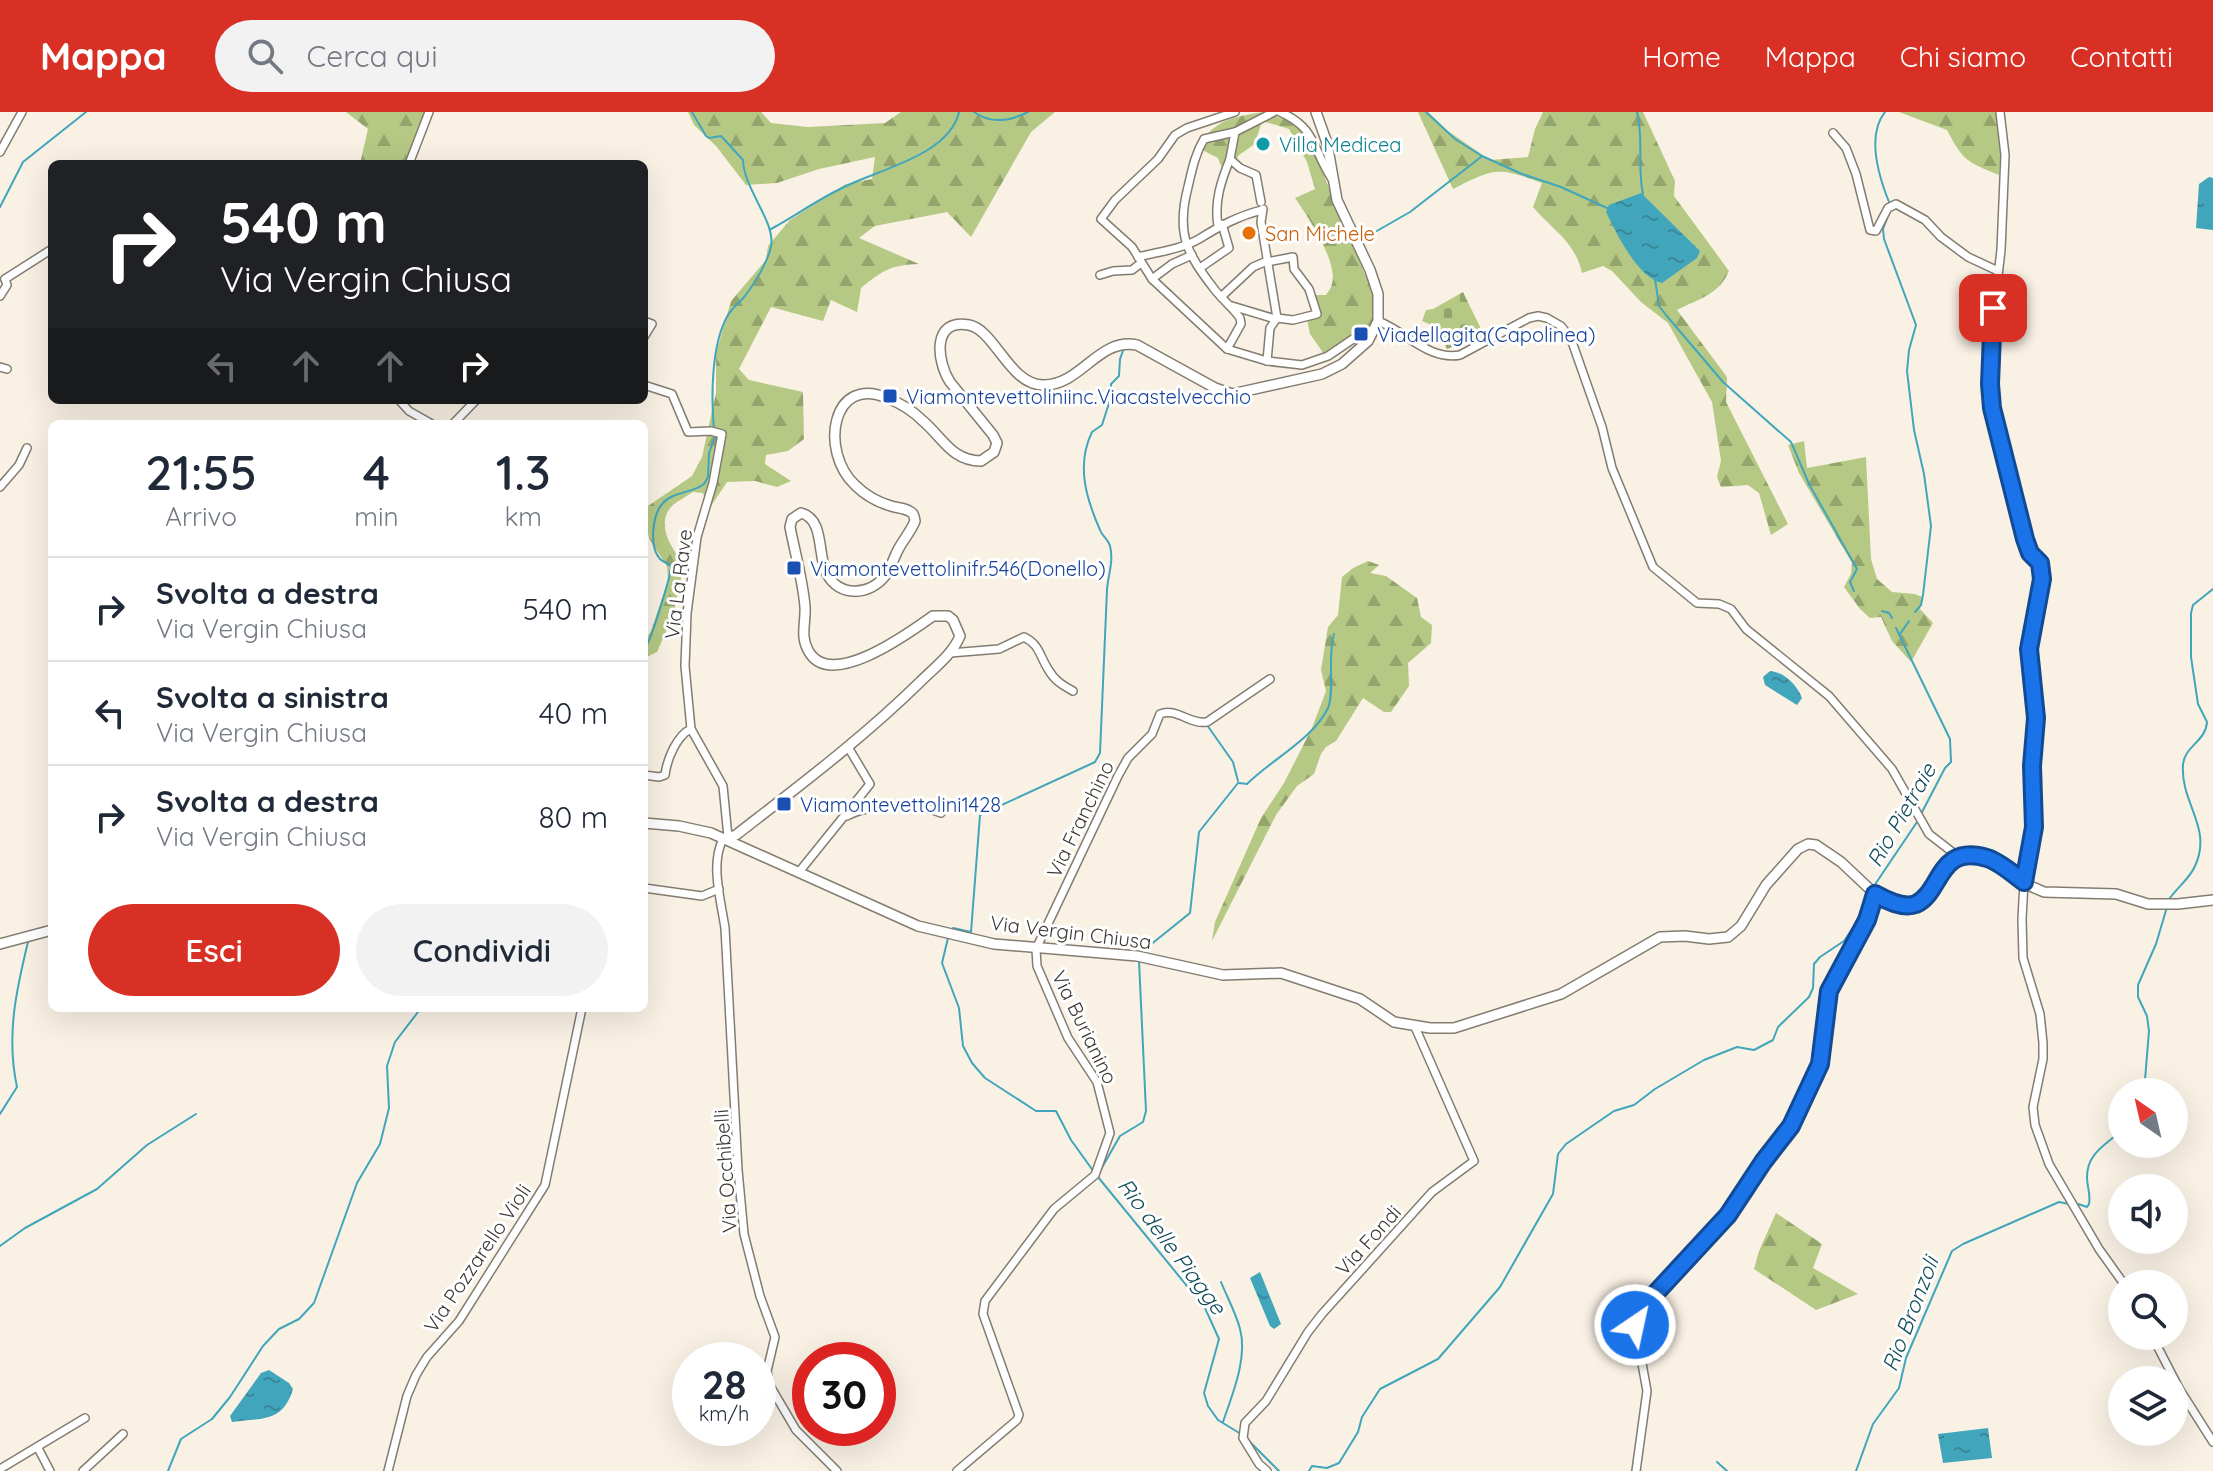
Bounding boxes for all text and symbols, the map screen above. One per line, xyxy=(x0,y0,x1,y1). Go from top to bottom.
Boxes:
search box xyxy=(215,20,775,92)
text: Mappa xyxy=(40,32,167,80)
icon: search xyxy=(243,34,287,78)
text: Cerca qui xyxy=(307,37,438,75)
text: Home xyxy=(1642,39,1721,74)
text: Mappa xyxy=(1765,39,1856,74)
text: Chi siamo xyxy=(1900,39,2026,74)
text: Contatti xyxy=(2070,39,2173,74)
place label: Villa Medicea xyxy=(1279,132,1401,157)
marker: Villa Medicea xyxy=(1254,135,1272,153)
text: 540 m xyxy=(220,187,387,257)
icon: right xyxy=(88,192,192,296)
place label: San Michele xyxy=(1265,221,1375,246)
marker: San Michele xyxy=(1240,224,1258,242)
text: Via Vergin Chiusa xyxy=(220,256,512,301)
pin xyxy=(1959,274,2027,342)
icon: arrive xyxy=(1971,286,2015,330)
place label: Viadellagita(Capolinea) xyxy=(1377,322,1595,347)
marker: Viadellagita(Capolinea) xyxy=(1352,325,1370,343)
icon: left xyxy=(200,344,244,388)
icon: ahead xyxy=(284,344,328,388)
icon: ahead xyxy=(368,344,412,388)
icon: right xyxy=(452,344,496,388)
place label: Viamontevettoliniinc.Viacastelvecchio xyxy=(906,384,1251,409)
marker: Viamontevettoliniinc.Viacastelvecchio xyxy=(881,387,899,405)
text: 21:55 xyxy=(145,442,257,502)
text: 4 xyxy=(363,442,390,502)
text: 1.3 xyxy=(496,442,551,502)
text: Arrivo xyxy=(165,500,237,533)
text: min xyxy=(354,500,398,533)
text: km xyxy=(504,500,542,533)
street label: Via La Rave xyxy=(659,528,697,640)
place label: Viamontevettolinifr.546(Donello) xyxy=(810,556,1106,581)
marker: Viamontevettolinifr.546(Donello) xyxy=(785,559,803,577)
text: Svolta a destra xyxy=(156,574,379,612)
icon: right xyxy=(88,587,132,631)
text: 540 m xyxy=(522,590,608,628)
text: Via Vergin Chiusa xyxy=(156,612,367,645)
text: Svolta a sinistra xyxy=(156,678,389,716)
icon: left xyxy=(88,691,132,735)
text: 40 m xyxy=(539,694,608,732)
text: Via Vergin Chiusa xyxy=(156,716,367,749)
street label: Via Franchino xyxy=(1041,756,1119,882)
water label: Rio Pietraie xyxy=(1860,757,1943,872)
text: Svolta a destra xyxy=(156,782,379,820)
place label: Viamontevettolini1428 xyxy=(800,792,1001,817)
icon: right xyxy=(88,795,132,839)
marker: Viamontevettolini1428 xyxy=(775,795,793,813)
text: 80 m xyxy=(538,798,608,836)
text: Via Vergin Chiusa xyxy=(156,820,367,853)
button: Esci xyxy=(88,904,340,996)
button: Condividi xyxy=(356,904,608,996)
street label: Via Vergin Chiusa xyxy=(989,910,1153,954)
street label: Via Burianino xyxy=(1047,966,1123,1088)
north arrow xyxy=(2108,1078,2188,1158)
map controls xyxy=(2108,1078,2188,1446)
street label: Via Occhibelli xyxy=(708,1108,742,1234)
water label: Rio delle Piagge xyxy=(1112,1172,1233,1321)
button: sound xyxy=(2108,1174,2188,1254)
street label: Via Pozzarello Violi xyxy=(418,1179,536,1337)
street label: Via Fondi xyxy=(1330,1200,1406,1280)
water label: Rio Bronzoli xyxy=(1875,1251,1945,1375)
button: search xyxy=(2108,1270,2188,1350)
position arrow xyxy=(1593,1283,1677,1367)
speed limit sign: 30 xyxy=(792,1342,896,1446)
text: 28 xyxy=(702,1359,746,1409)
button: layers xyxy=(2108,1366,2188,1446)
text: km/h xyxy=(699,1401,749,1426)

